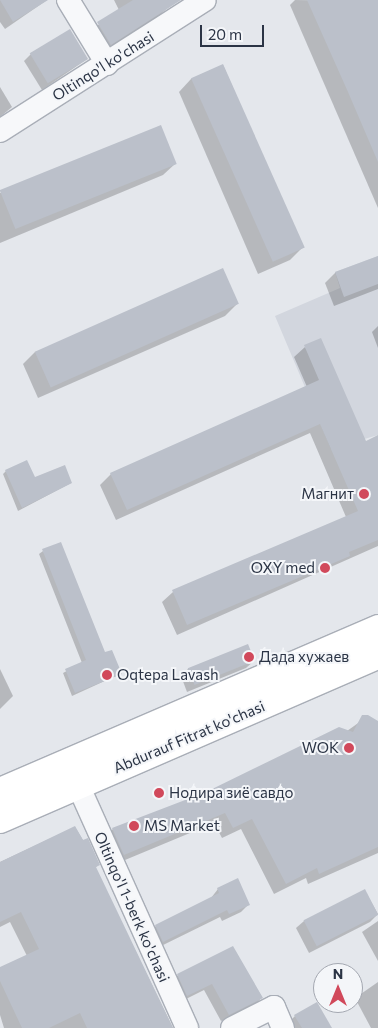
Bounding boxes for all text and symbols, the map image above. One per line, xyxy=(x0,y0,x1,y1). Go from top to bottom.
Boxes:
scale bar xyxy=(203,15,267,47)
text: 20 m xyxy=(208,25,242,43)
street label: Oltinqo'l ko'chasi xyxy=(49,28,157,104)
place label: Магнит xyxy=(301,485,354,503)
marker: Магнит xyxy=(358,488,370,500)
place label: OXY med xyxy=(251,559,315,577)
marker: OXY med xyxy=(319,562,331,574)
place label: Дада хужаев xyxy=(259,648,349,666)
marker: Дада хужаев xyxy=(243,651,255,663)
place label: Oqtepa Lavash xyxy=(117,666,219,684)
marker: Oqtepa Lavash xyxy=(101,669,113,681)
street label: Abdurauf Fitrat ko'chasi xyxy=(111,697,267,777)
place label: WOK xyxy=(302,739,339,757)
marker: WOK xyxy=(343,742,355,754)
place label: Нодира зиё савдо xyxy=(169,784,293,802)
marker: Нодира зиё савдо xyxy=(153,787,165,799)
place label: MS Market xyxy=(144,817,220,835)
marker: MS Market xyxy=(128,820,140,832)
street label: Oltinqo'l 1-berk ko'chasi xyxy=(91,829,173,985)
north arrow xyxy=(313,963,363,1013)
text: N xyxy=(333,965,343,982)

